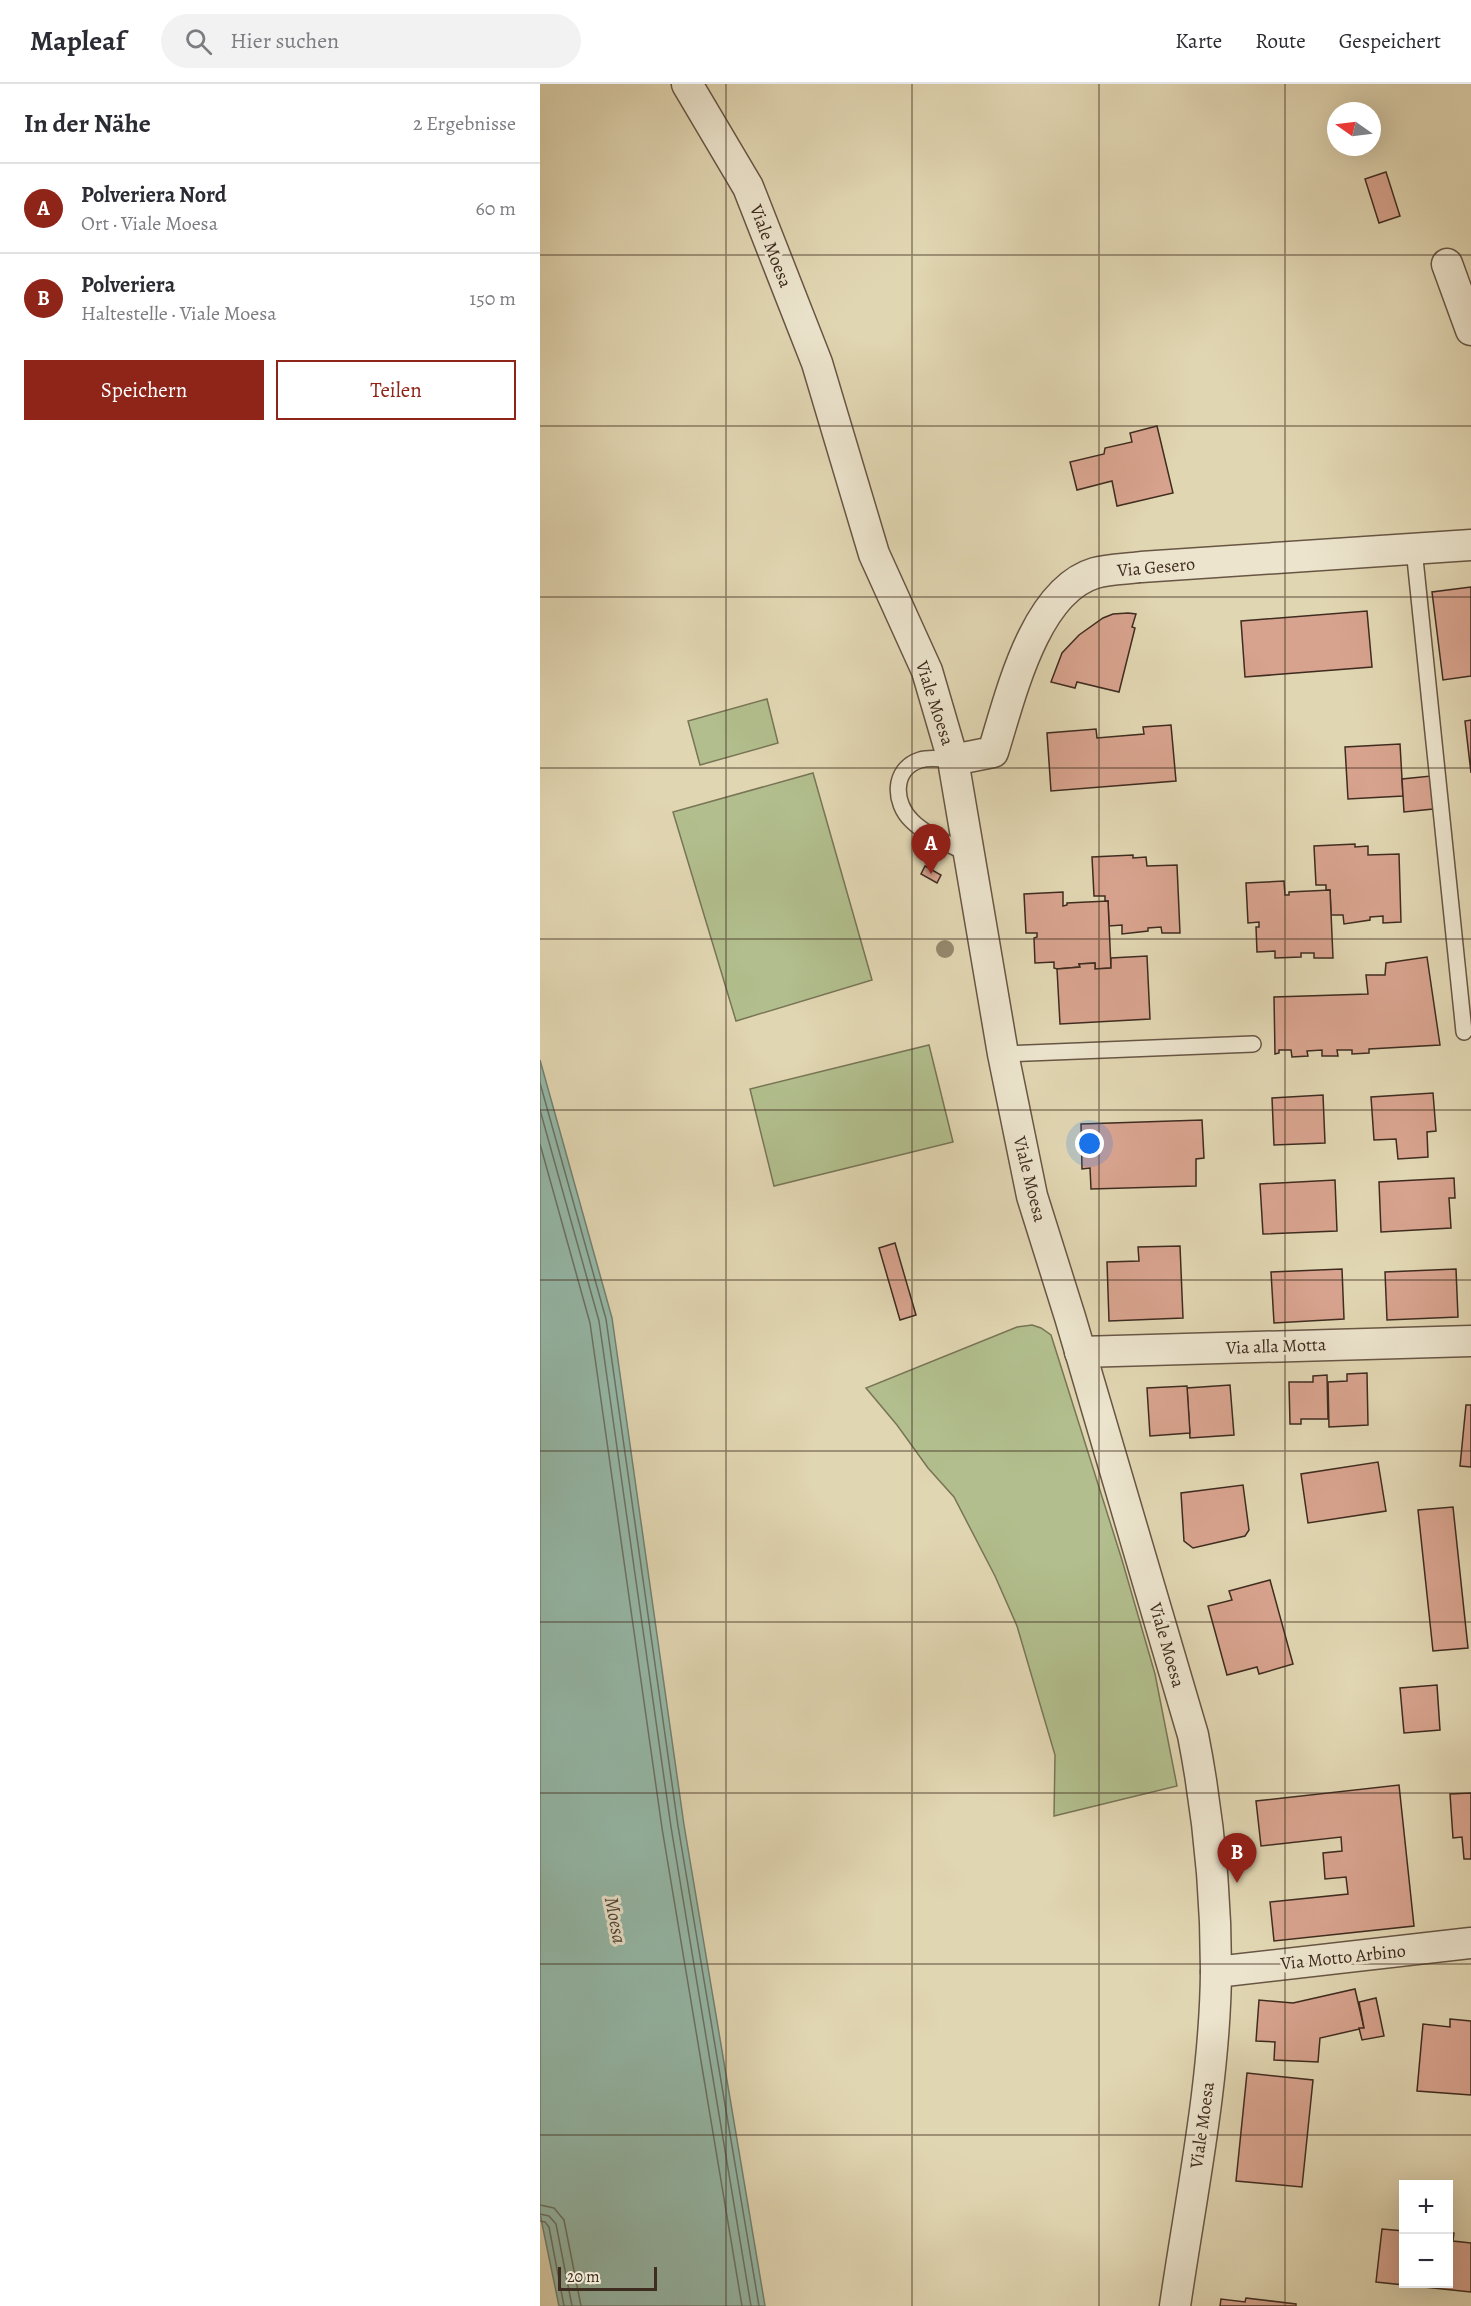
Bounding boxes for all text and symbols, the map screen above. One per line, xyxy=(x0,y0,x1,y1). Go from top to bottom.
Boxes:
search box xyxy=(161,14,581,68)
text: Mapleaf xyxy=(30,22,125,60)
icon: search xyxy=(182,25,215,58)
text: Hier suchen xyxy=(230,26,339,56)
text: Karte xyxy=(1175,27,1222,55)
text: Route xyxy=(1255,27,1306,55)
text: Gespeichert xyxy=(1339,27,1441,55)
north arrow xyxy=(1327,102,1381,156)
text: In der Nähe xyxy=(24,106,151,141)
text: 2 Ergebnisse xyxy=(413,110,516,137)
text: Polveriera Nord xyxy=(81,180,227,210)
text: A xyxy=(37,195,50,222)
text: 60 m xyxy=(476,195,516,222)
street label: Viale Moesa xyxy=(744,200,798,292)
text: Ort · Viale Moesa xyxy=(81,210,218,237)
text: Polveriera xyxy=(81,270,175,300)
text: B xyxy=(37,285,50,312)
text: 150 m xyxy=(469,285,516,312)
text: Haltestelle · Viale Moesa xyxy=(81,300,277,327)
button: Speichern xyxy=(24,360,264,420)
button: Teilen xyxy=(276,360,516,420)
street label: Via Gesero xyxy=(1115,552,1196,582)
street label: Viale Moesa xyxy=(910,657,960,749)
pin: A xyxy=(912,824,950,874)
your location xyxy=(1075,1129,1104,1158)
street label: Viale Moesa xyxy=(1008,1133,1052,1225)
street label: Via alla Motta xyxy=(1224,1332,1327,1360)
street label: Viale Moesa xyxy=(1143,1599,1191,1691)
pin: B xyxy=(1218,1834,1256,1883)
water label: Moesa xyxy=(598,1894,633,1946)
street label: Via Motto Arbino xyxy=(1278,1938,1407,1976)
street label: Viale Moesa xyxy=(1184,2080,1220,2171)
map controls xyxy=(1399,2180,1453,2288)
button: + xyxy=(1399,2180,1453,2234)
button: − xyxy=(1399,2234,1453,2288)
scale bar xyxy=(558,2264,657,2292)
text: 20 m xyxy=(567,2266,600,2288)

